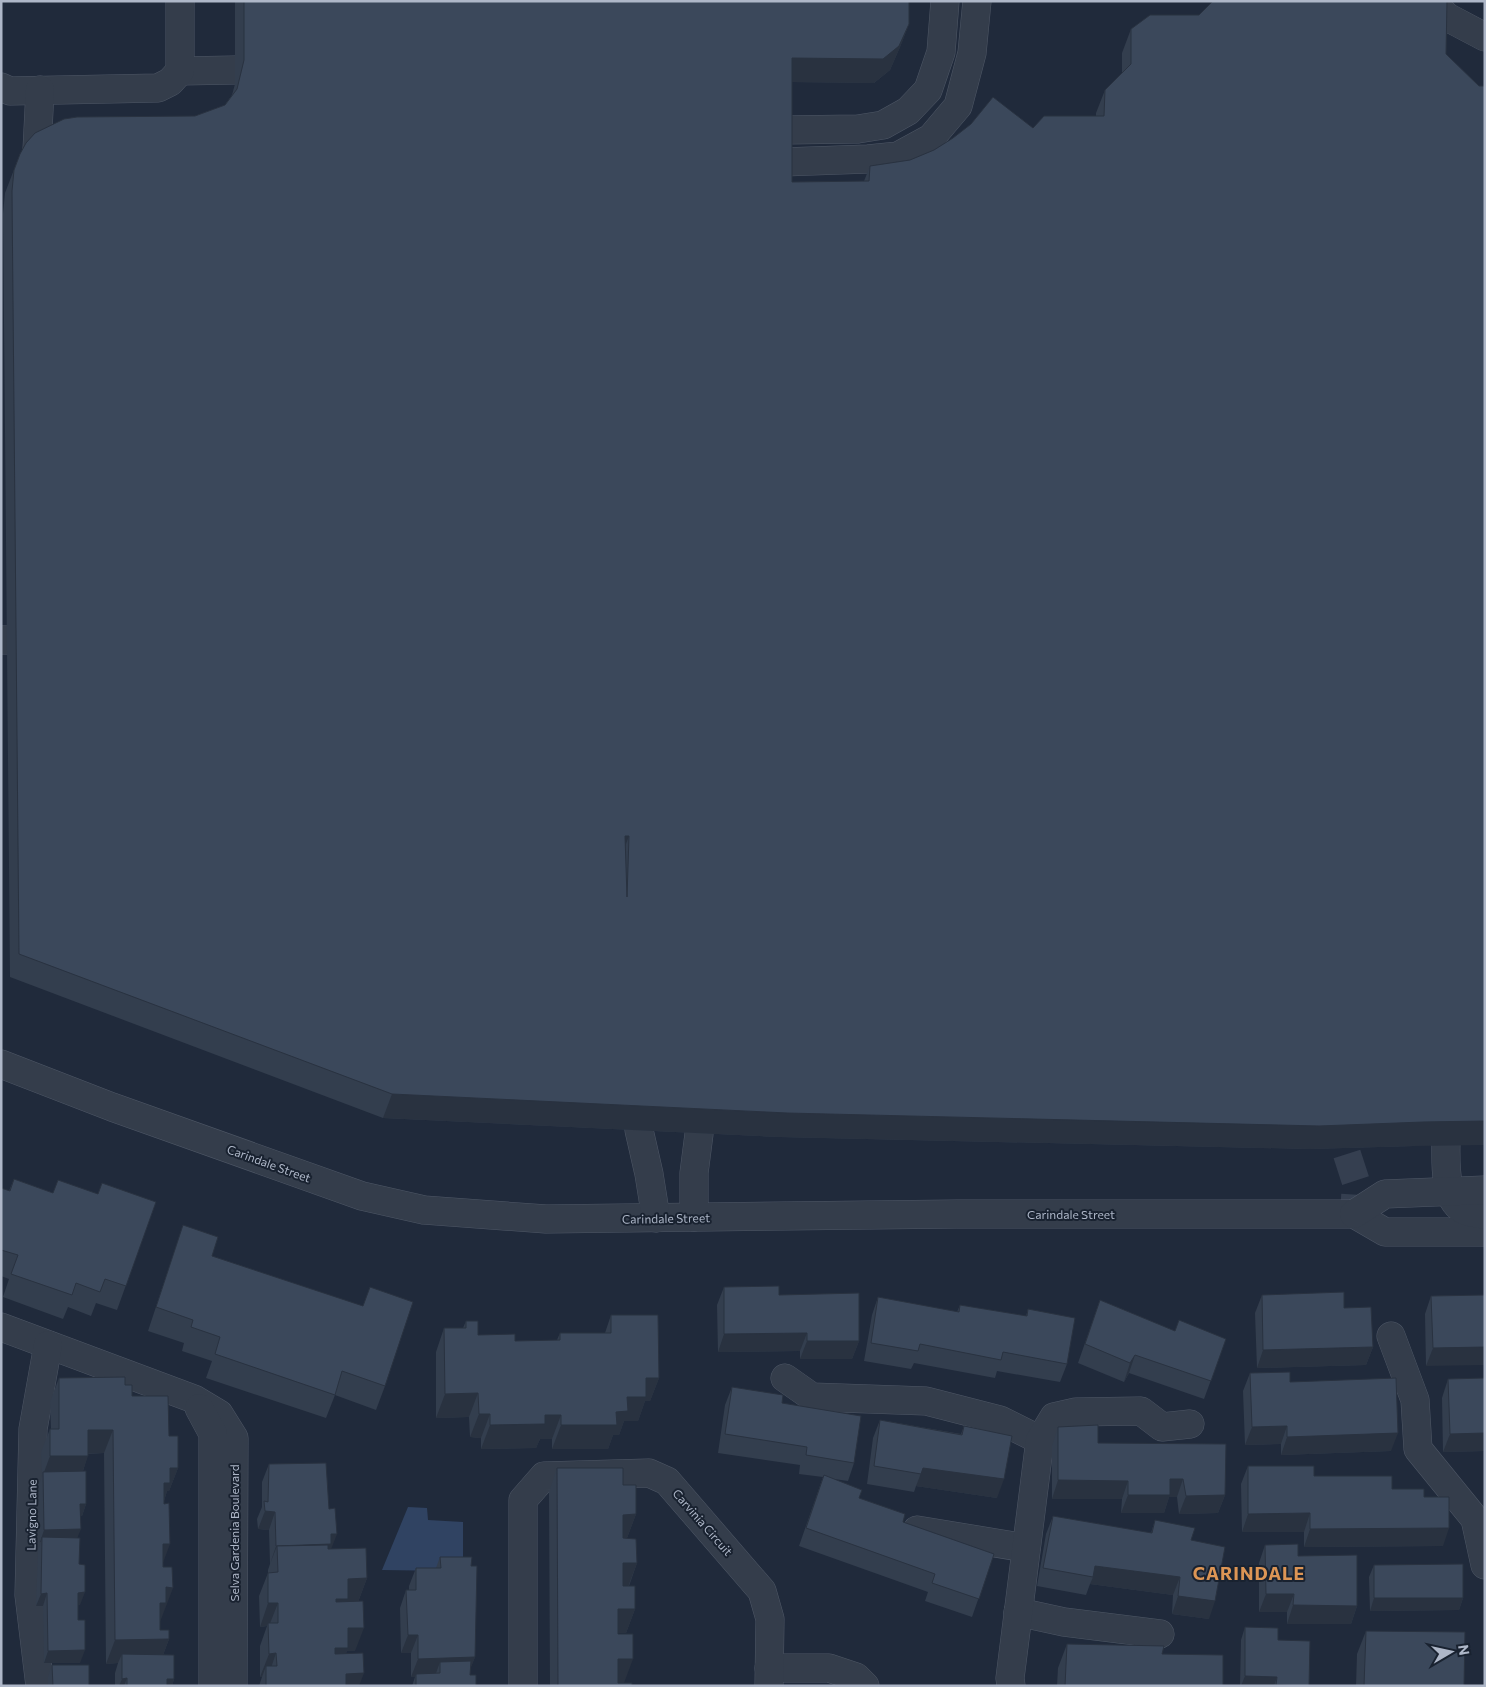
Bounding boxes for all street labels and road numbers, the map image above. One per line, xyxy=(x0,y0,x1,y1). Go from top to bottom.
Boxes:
street label: Carindale Street xyxy=(225,1141,313,1185)
street label: Carindale Street xyxy=(1027,1207,1115,1221)
street label: Carindale Street xyxy=(622,1210,710,1226)
street label: Selva Gardenia Boulevard xyxy=(227,1464,241,1602)
street label: Lavigno Lane xyxy=(23,1479,39,1551)
street label: Carvinia Circuit xyxy=(670,1486,736,1558)

